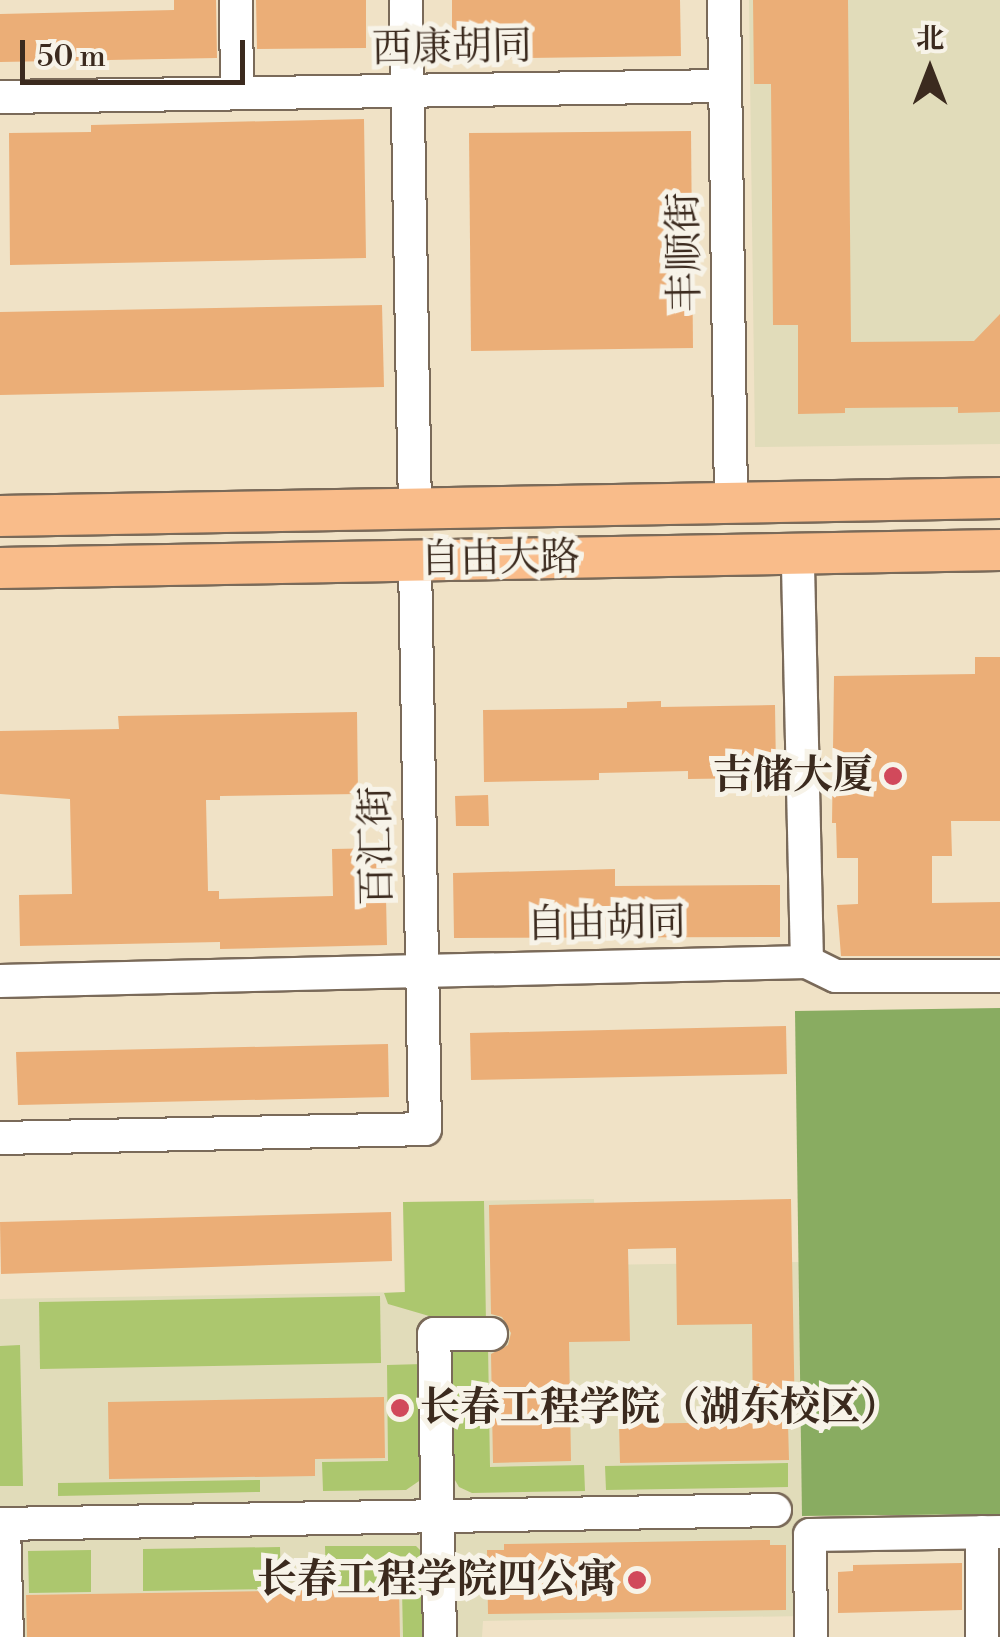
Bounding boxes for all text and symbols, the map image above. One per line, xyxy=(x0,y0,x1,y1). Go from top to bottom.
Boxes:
scale bar xyxy=(25,20,250,82)
north arrow xyxy=(880,20,980,120)
text: 北 xyxy=(916,22,944,57)
street label: 西康胡同 xyxy=(372,23,532,73)
text: 50 m xyxy=(37,38,106,76)
street label: 丰顺街 xyxy=(660,192,710,312)
street label: 自由大路 xyxy=(420,534,580,584)
place label: 吉储大厦 xyxy=(713,752,873,800)
marker: 吉储大厦 xyxy=(882,765,904,787)
street label: 百汇街 xyxy=(352,786,402,906)
street label: 自由胡同 xyxy=(526,899,686,949)
place label: 长春工程学院（湖东校区） xyxy=(420,1384,900,1432)
marker: 长春工程学院（湖东校区） xyxy=(389,1397,411,1419)
place label: 长春工程学院四公寓 xyxy=(257,1556,617,1604)
marker: 长春工程学院四公寓 xyxy=(626,1569,648,1591)

